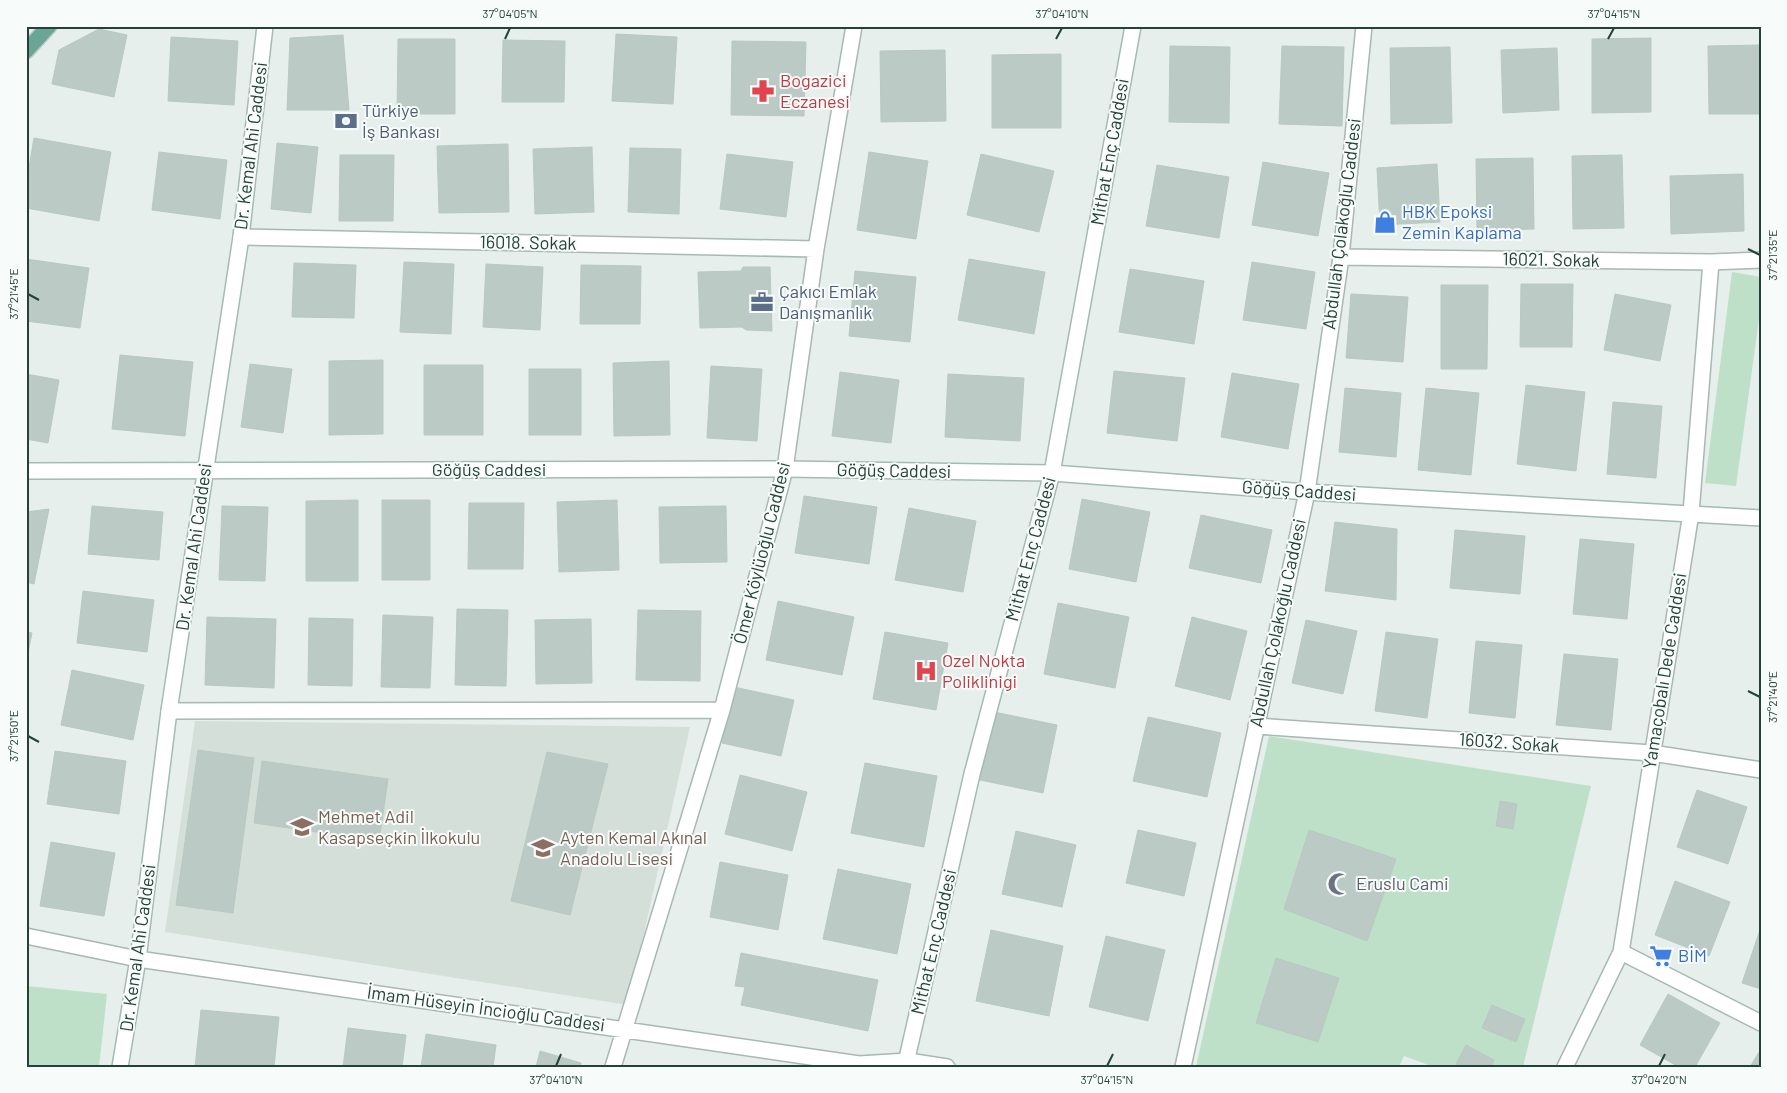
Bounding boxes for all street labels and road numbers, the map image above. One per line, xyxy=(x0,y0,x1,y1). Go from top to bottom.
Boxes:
street label: Dr. Kemal Ahi Caddesi xyxy=(229,61,271,231)
street label: Mithat Enç Caddesi xyxy=(1085,77,1133,227)
street label: Abdullah Çolakoğlu Caddesi xyxy=(1317,117,1365,331)
street label: 16018. Sokak xyxy=(479,230,577,254)
street label: 16021. Sokak xyxy=(1502,247,1600,271)
street label: Göğüş Caddesi xyxy=(432,458,546,480)
street label: Göğüş Caddesi xyxy=(837,458,952,482)
street label: Ömer Köylüoğlu Caddesi xyxy=(728,459,794,646)
street label: Dr. Kemal Ahi Caddesi xyxy=(170,462,216,632)
street label: Mithat Enç Caddesi xyxy=(1000,474,1060,623)
street label: Göğüş Caddesi xyxy=(1241,475,1357,505)
street label: Abdullah Çolakoğlu Caddesi xyxy=(1244,516,1310,729)
street label: Yamaçobalı Dede Caddesi xyxy=(1638,571,1690,771)
street label: 16032. Sokak xyxy=(1458,728,1560,756)
street label: Dr. Kemal Ahi Caddesi xyxy=(114,863,160,1033)
street label: Mithat Enç Caddesi xyxy=(906,867,960,1017)
street label: İmam Hüseyin İncioğlu Caddesi xyxy=(366,980,607,1036)

